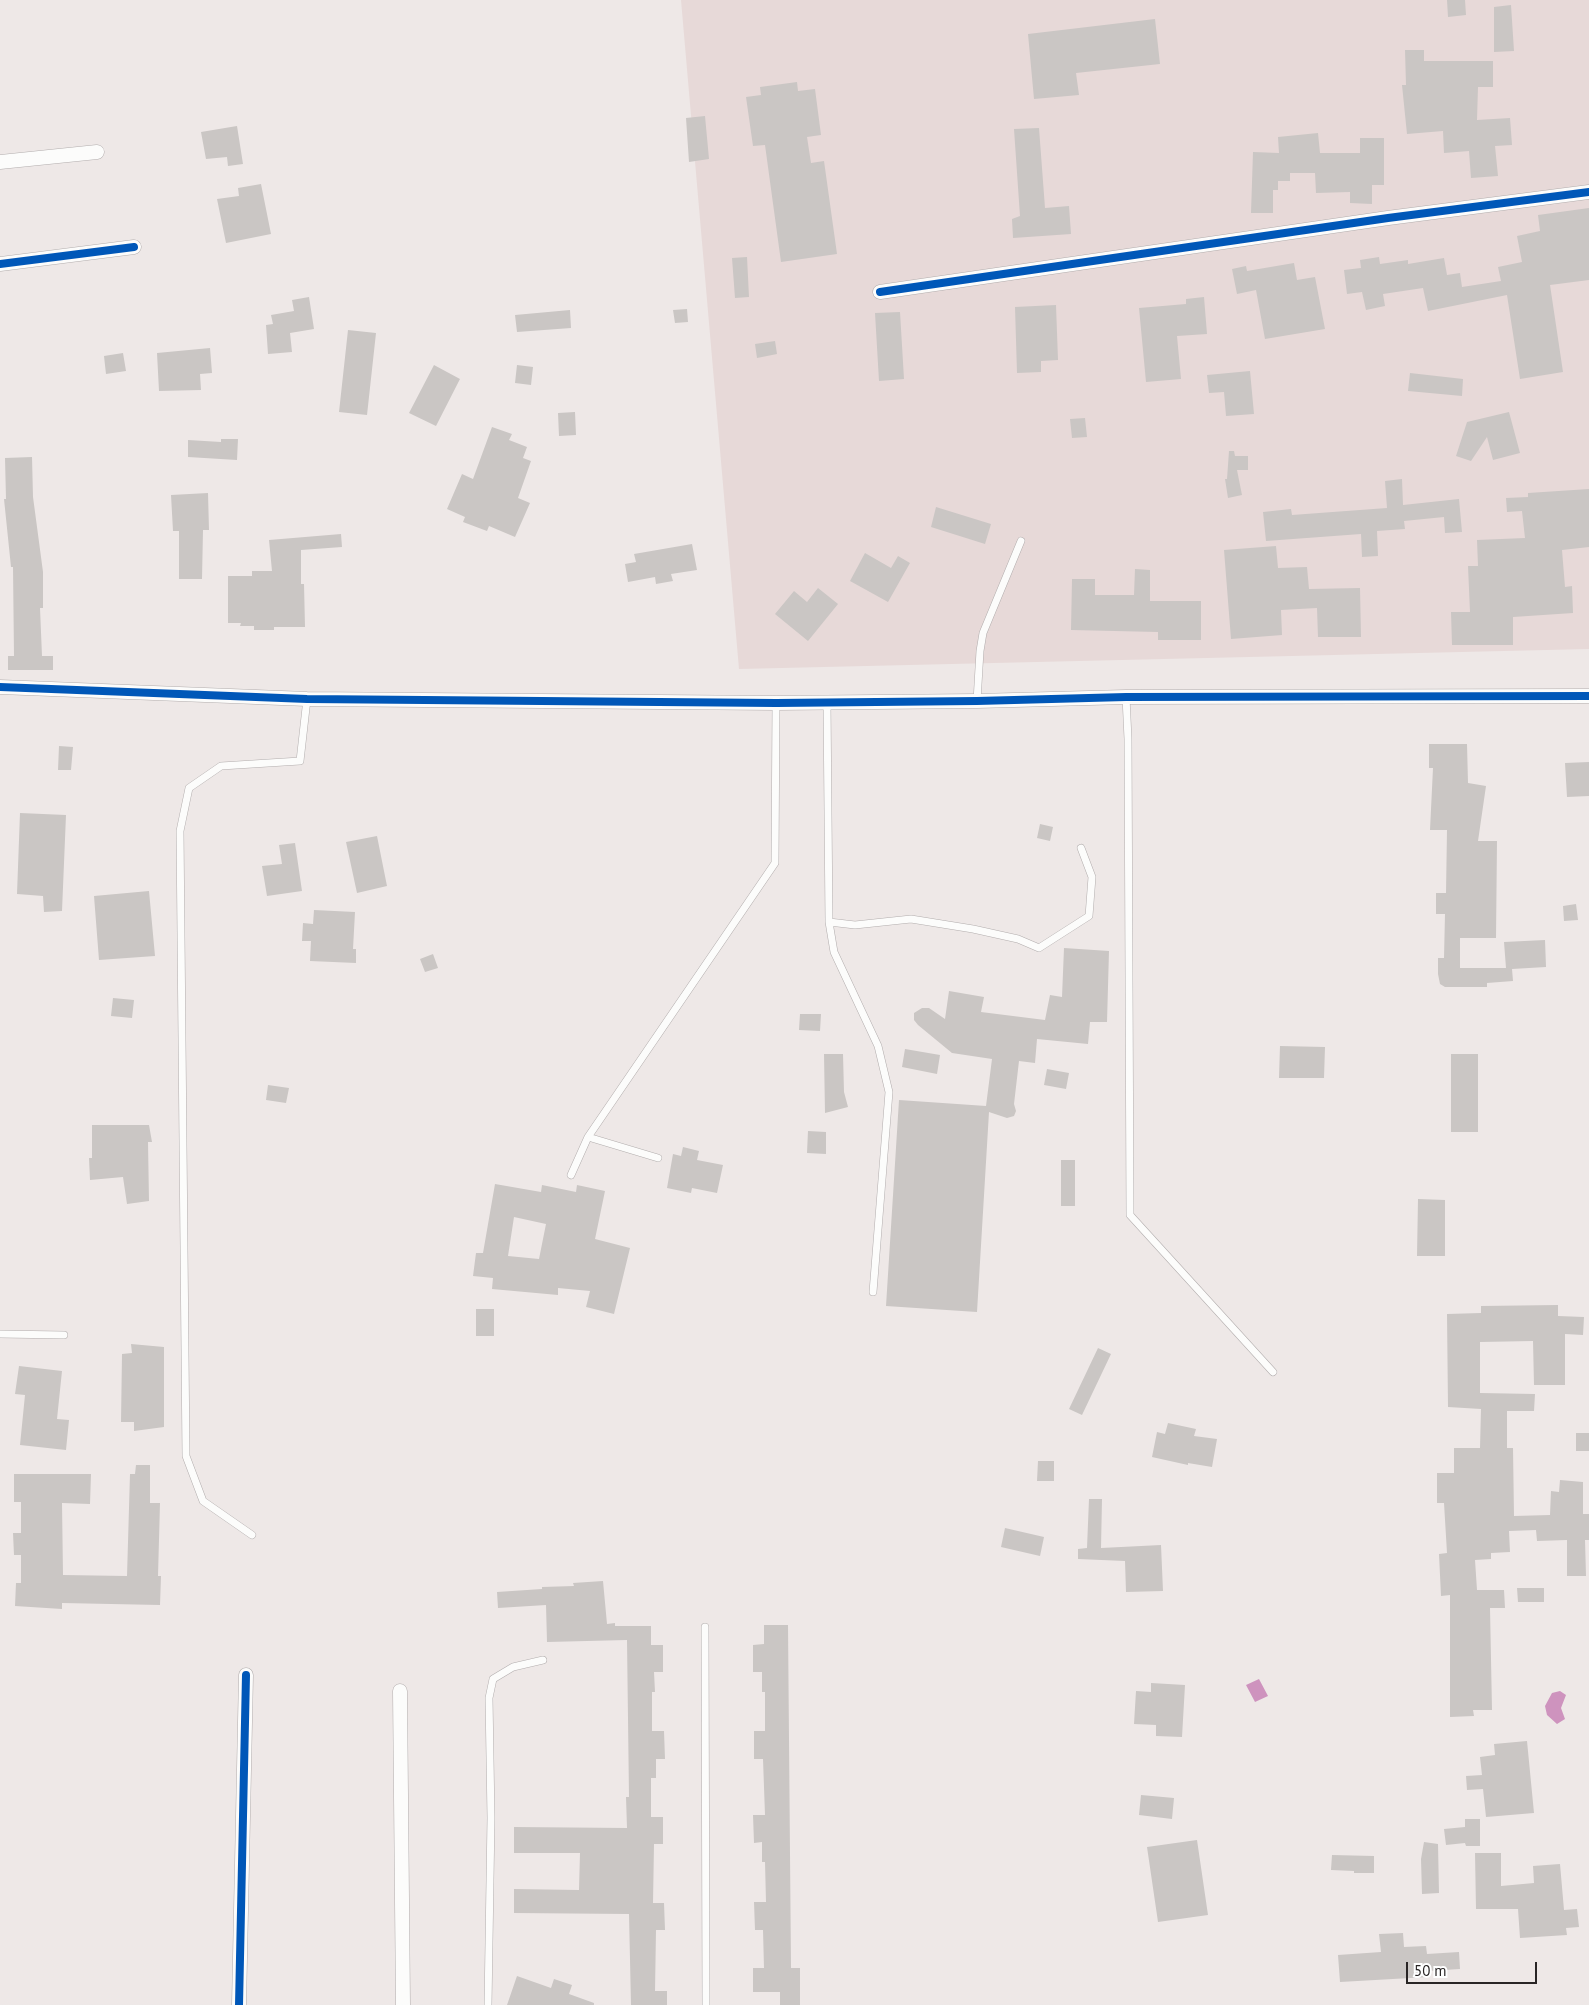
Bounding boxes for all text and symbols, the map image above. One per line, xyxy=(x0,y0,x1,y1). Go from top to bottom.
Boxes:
scale bar xyxy=(1409,1952,1540,1984)
text: 50 m xyxy=(1414,1961,1447,1980)

